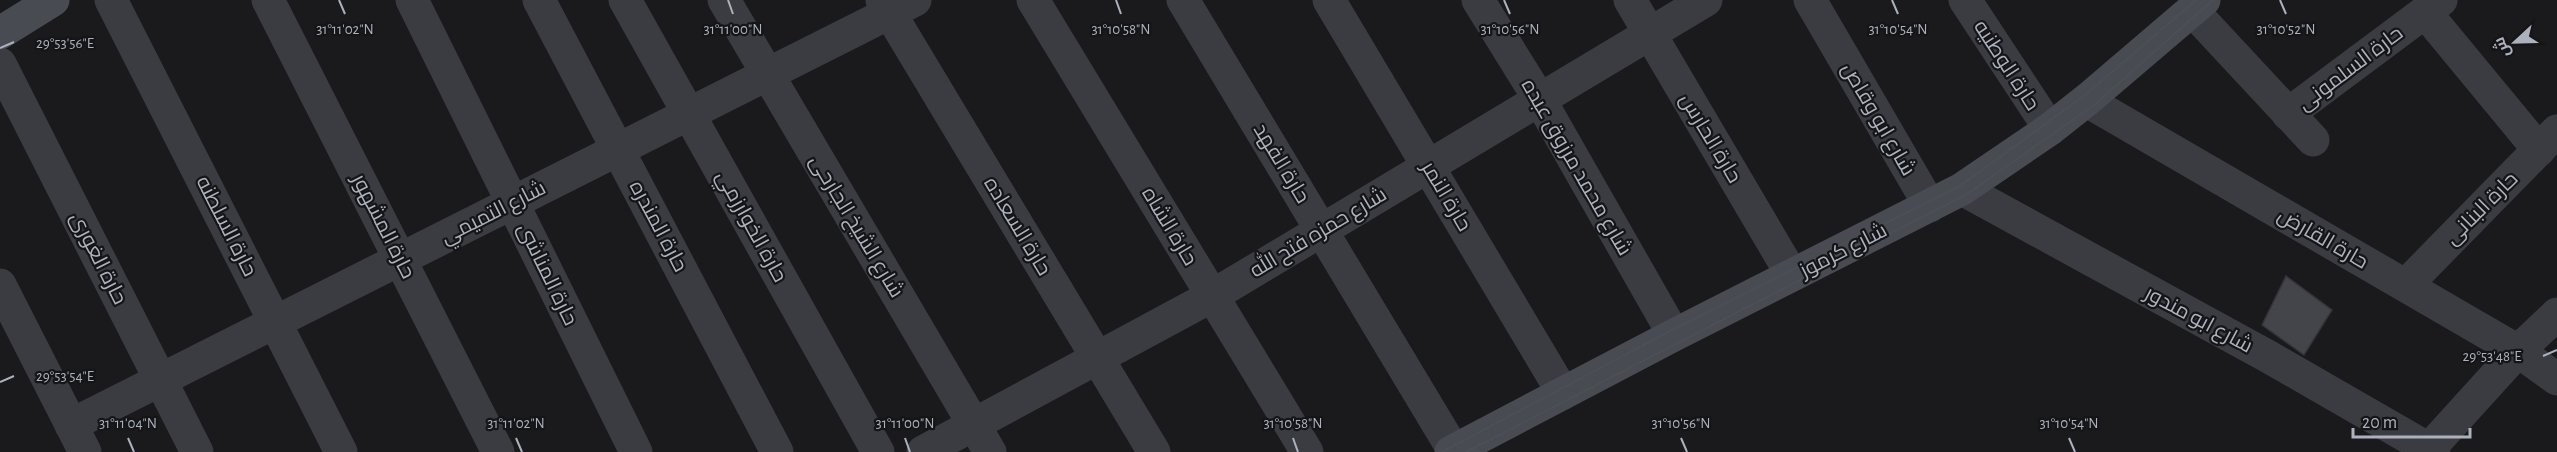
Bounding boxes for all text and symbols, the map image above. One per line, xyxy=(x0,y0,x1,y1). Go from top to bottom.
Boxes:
north arrow xyxy=(2485,12,2545,72)
street label: حارة الوطنيه xyxy=(1969,16,2043,115)
text: 31°11'02"N xyxy=(316,22,374,37)
text: 31°11'00"N xyxy=(704,22,762,37)
text: 31°10'58"N xyxy=(1091,22,1151,37)
text: 31°10'56"N xyxy=(1480,22,1540,37)
text: 31°10'54"N xyxy=(1868,22,1928,37)
text: 31°10'52"N xyxy=(2257,22,2315,37)
street label: حارة السلمونى xyxy=(2294,22,2408,116)
text: ش xyxy=(2490,34,2514,60)
text: 29°53'56"E xyxy=(36,36,94,51)
street label: شارع ابو وقاص xyxy=(1835,59,1919,181)
street label: شارع محمد مرزوق عبده xyxy=(1515,76,1636,260)
street label: حارة الحارس xyxy=(1674,90,1745,188)
street label: حارة الفهد xyxy=(1248,120,1314,208)
street label: شارع الشيخ الجارحى xyxy=(803,151,907,303)
street label: حارة النمر xyxy=(1416,157,1475,235)
street label: حارة الخوارزمي xyxy=(708,167,791,288)
street label: حارة البنانى xyxy=(2441,168,2523,250)
street label: حارة المشهور xyxy=(346,170,419,283)
street label: حارة السلطنه xyxy=(192,173,261,280)
street label: حارة السعاده xyxy=(979,173,1055,280)
street label: شارع التميمي xyxy=(437,177,551,252)
street label: حارة المندره xyxy=(625,177,691,276)
street label: شارع حمزه فتح الله xyxy=(1244,180,1392,284)
street label: حارة الشاه xyxy=(1137,184,1201,269)
street label: حارة القارض xyxy=(2273,204,2372,274)
street label: حارة الغورى xyxy=(65,209,131,309)
street label: حارة المناشى xyxy=(512,220,581,330)
street label: شارع كرموز xyxy=(1795,220,1892,284)
street label: شارع ابو مندور xyxy=(2139,282,2256,359)
text: 29°53'48"E xyxy=(2463,349,2521,364)
text: 29°53'54"E xyxy=(36,369,94,384)
scale bar xyxy=(2353,401,2470,439)
text: 20 m xyxy=(2362,414,2397,432)
text: 31°11'04"N xyxy=(99,416,157,431)
text: 31°11'02"N xyxy=(487,416,545,431)
text: 31°11'00"N xyxy=(876,416,934,431)
text: 31°10'58"N xyxy=(1263,416,1323,431)
text: 31°10'56"N xyxy=(1651,416,1711,431)
text: 31°10'54"N xyxy=(2039,416,2099,431)

